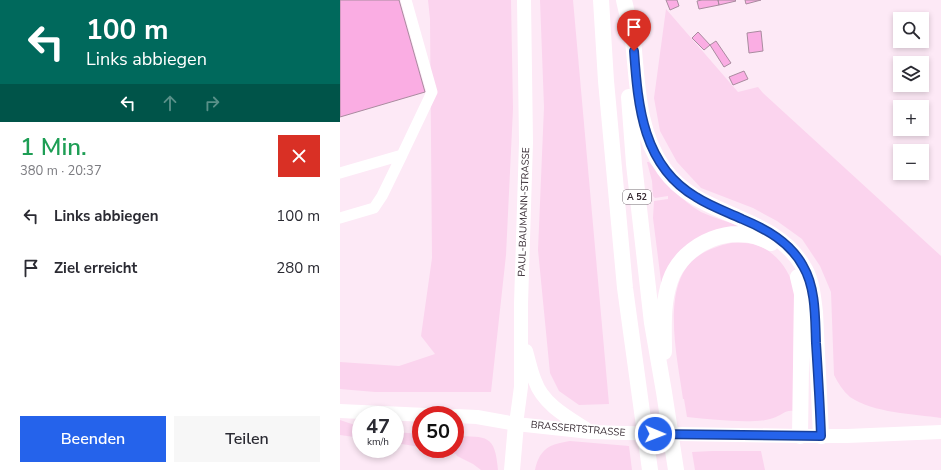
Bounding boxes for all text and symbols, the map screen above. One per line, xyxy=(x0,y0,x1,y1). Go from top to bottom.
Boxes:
pin xyxy=(617,10,651,51)
text: 100 m xyxy=(86,11,169,49)
map controls xyxy=(893,12,929,180)
button: search xyxy=(893,12,929,48)
icon: left xyxy=(20,16,72,68)
icon: arrive xyxy=(623,16,645,38)
text: Links abbiegen xyxy=(86,47,207,71)
button: layers xyxy=(893,56,929,92)
icon: left xyxy=(117,92,139,114)
icon: ahead xyxy=(159,92,181,114)
icon: right xyxy=(201,92,223,114)
button: + xyxy=(893,100,929,136)
text: 1 Min. xyxy=(20,131,87,163)
button: close xyxy=(278,135,320,177)
button: − xyxy=(893,144,929,180)
street label: PAUL-BAUMANN-STRASSE xyxy=(515,147,533,277)
text: 380 m · 20:37 xyxy=(20,162,102,180)
road number: A 52 xyxy=(623,190,651,204)
icon: left xyxy=(20,205,42,227)
text: Links abbiegen xyxy=(54,206,158,226)
text: 100 m xyxy=(276,206,320,226)
icon: arrive xyxy=(20,257,42,279)
text: Ziel erreicht xyxy=(54,258,137,278)
text: 280 m xyxy=(276,258,320,278)
speed limit sign: 50 xyxy=(412,406,464,458)
text: 47 xyxy=(366,413,390,440)
position arrow xyxy=(634,413,676,455)
button: Beenden xyxy=(20,416,166,462)
button: Teilen xyxy=(174,416,320,462)
street label: BRASSERTSTRASSE xyxy=(530,418,626,440)
text: km/h xyxy=(367,435,389,449)

